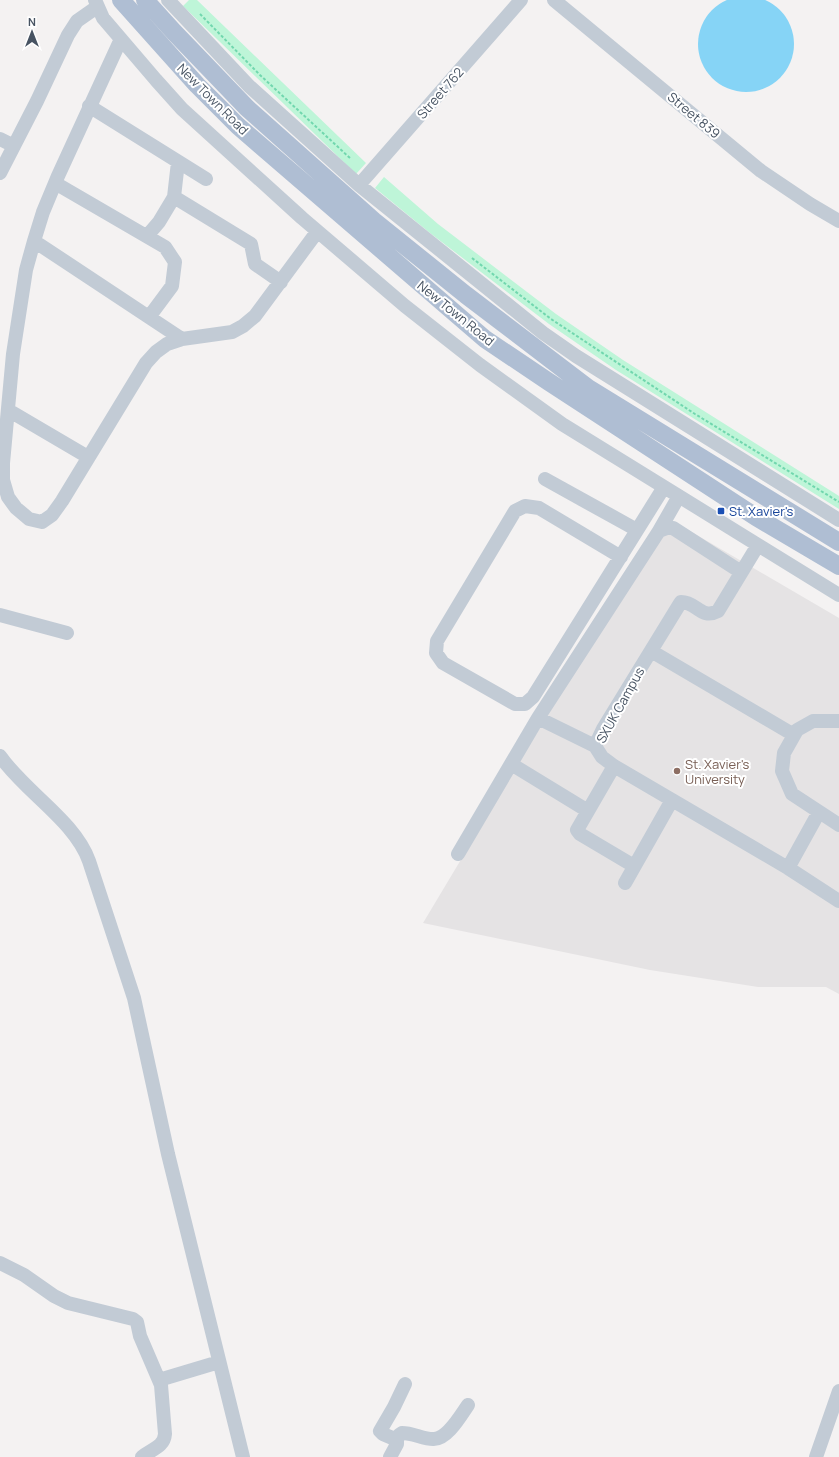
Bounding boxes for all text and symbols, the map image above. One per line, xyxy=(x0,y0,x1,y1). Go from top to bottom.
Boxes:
north arrow xyxy=(12,12,52,52)
text: N xyxy=(28,14,36,29)
street label: New Town Road xyxy=(173,59,253,139)
street label: Street 762 xyxy=(413,63,467,123)
street label: Street 839 xyxy=(664,88,724,142)
street label: New Town Road xyxy=(414,276,498,350)
place label: St. Xavier's xyxy=(729,502,794,520)
marker: St. Xavier's xyxy=(716,506,726,516)
street label: SXUK Campus xyxy=(592,664,648,746)
place label: St. Xavier's University xyxy=(685,755,750,788)
marker: St. Xavier's University xyxy=(672,766,682,776)

